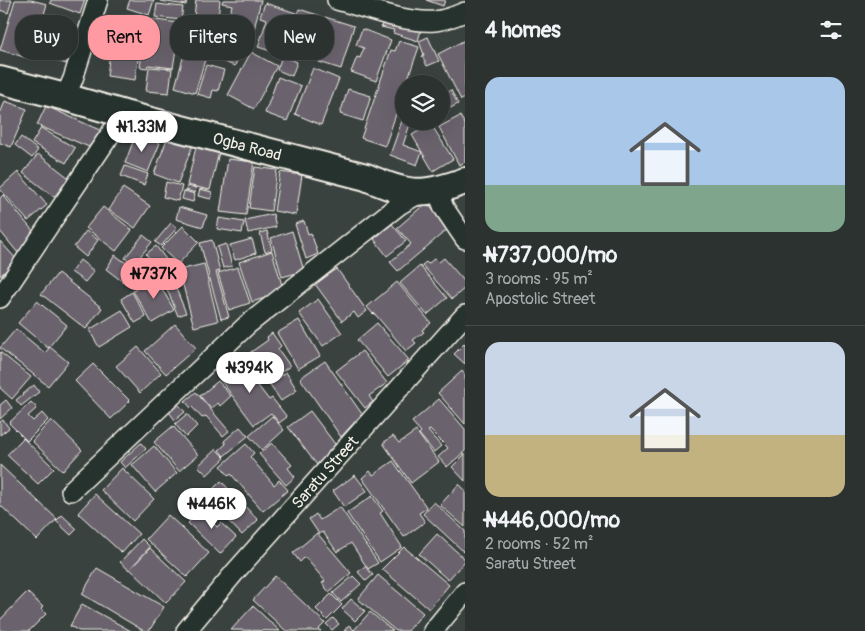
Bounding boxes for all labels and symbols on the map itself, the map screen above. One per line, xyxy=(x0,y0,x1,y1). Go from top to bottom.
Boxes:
pin: ₦1.33M xyxy=(101,110,183,153)
street label: Ogba Road xyxy=(211,129,284,166)
pin: ₦737K xyxy=(119,258,189,300)
pin: ₦394K xyxy=(215,352,285,394)
street label: Saratu Street xyxy=(288,432,363,513)
pin: ₦446K xyxy=(177,488,247,530)

